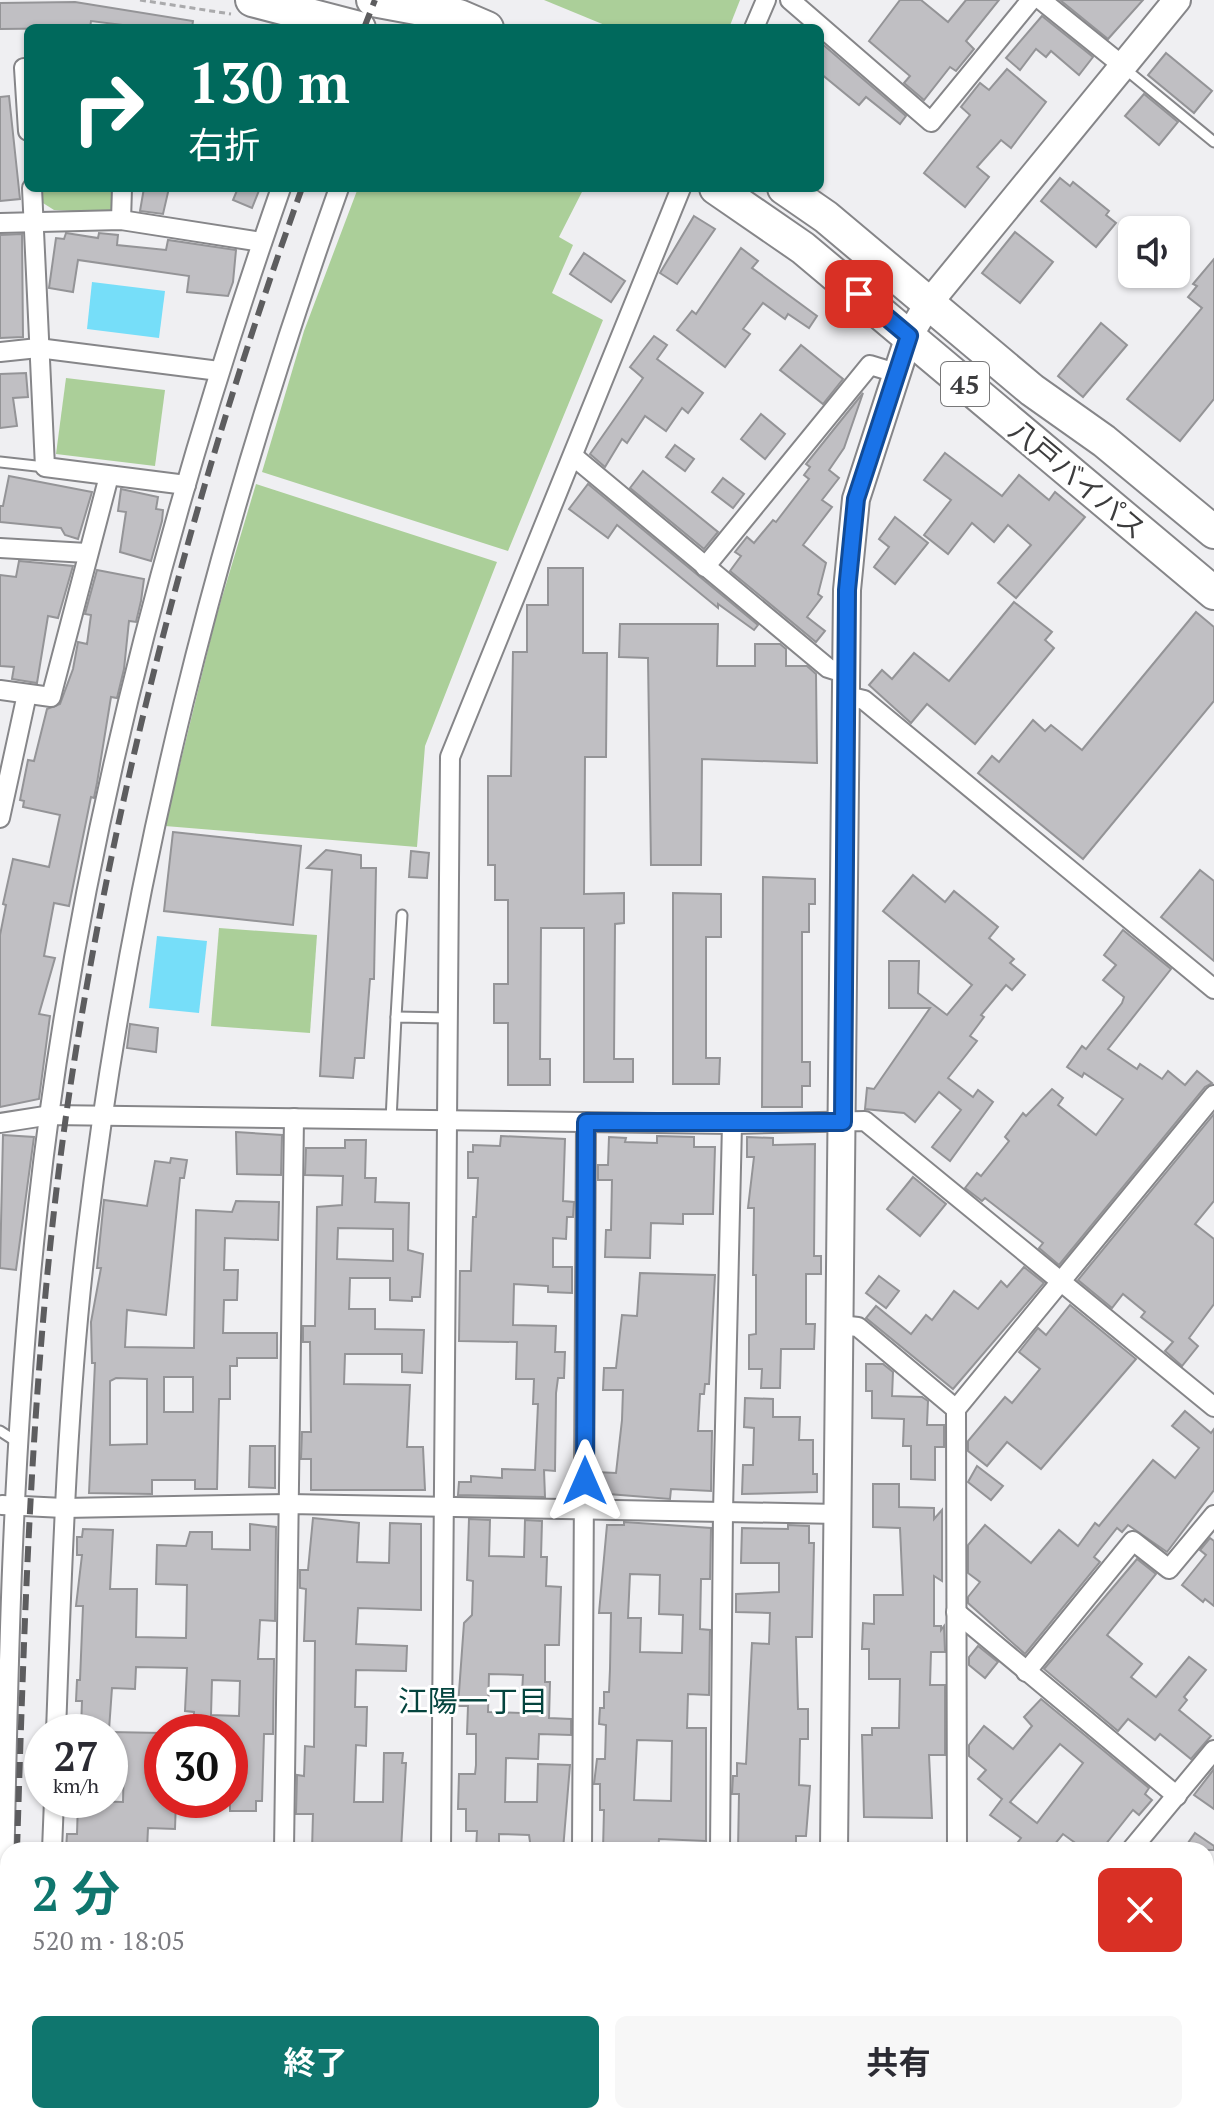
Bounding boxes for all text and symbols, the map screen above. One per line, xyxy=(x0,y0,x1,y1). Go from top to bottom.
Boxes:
text: 130 m xyxy=(188,45,350,119)
icon: right xyxy=(56,56,160,160)
text: 右折 xyxy=(188,121,260,168)
map controls xyxy=(1118,216,1190,288)
button: sound xyxy=(1118,216,1190,288)
pin xyxy=(825,260,893,328)
icon: arrive xyxy=(837,272,881,316)
road number: 45 xyxy=(941,362,989,406)
street label: 八戸バイパス xyxy=(1002,411,1154,547)
position arrow xyxy=(543,1439,627,1523)
district label: 江陽一丁目 xyxy=(398,1681,548,1721)
speed limit sign: 30 xyxy=(144,1714,248,1818)
text: 27 xyxy=(53,1729,99,1782)
text: km/h xyxy=(53,1772,99,1799)
text: 2 分 xyxy=(32,1861,120,1925)
button: close xyxy=(1098,1868,1182,1952)
text: 520 m · 18:05 xyxy=(32,1923,185,1957)
button: 終了 xyxy=(32,2016,599,2108)
button: 共有 xyxy=(615,2016,1182,2108)

